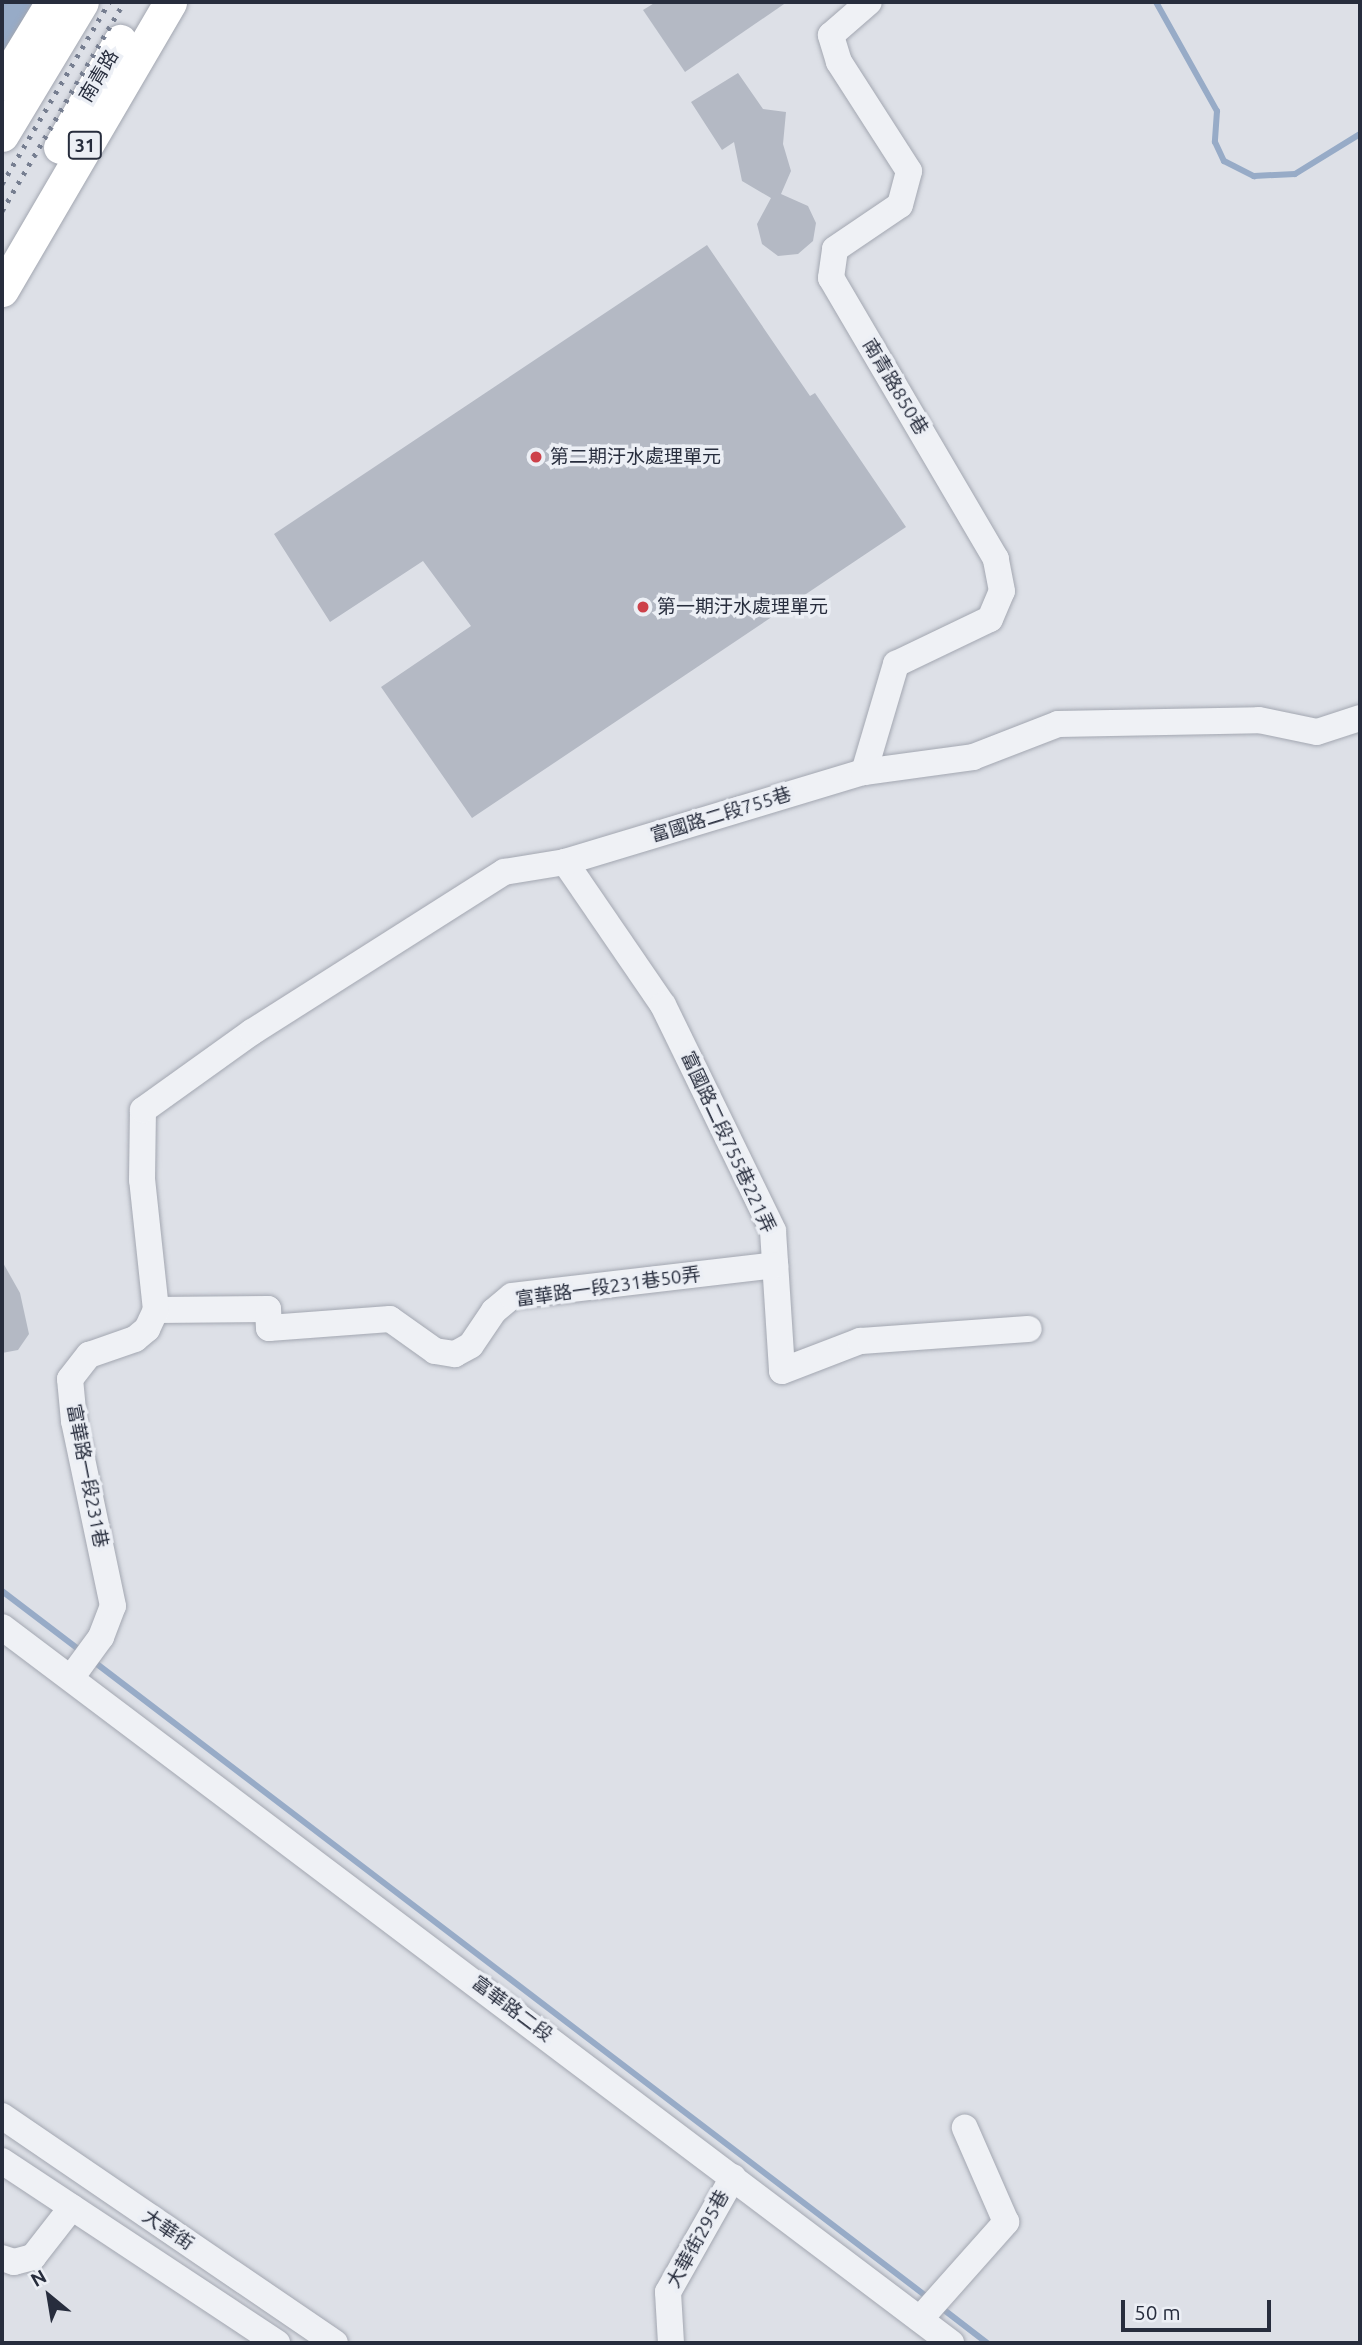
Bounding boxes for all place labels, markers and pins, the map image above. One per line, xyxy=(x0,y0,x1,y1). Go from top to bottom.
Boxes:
place label: 第二期汙水處理單元 xyxy=(550,446,721,468)
marker: 第二期汙水處理單元 xyxy=(528,449,544,465)
place label: 第一期汙水處理單元 xyxy=(657,596,828,618)
marker: 第一期汙水處理單元 xyxy=(635,599,651,615)

